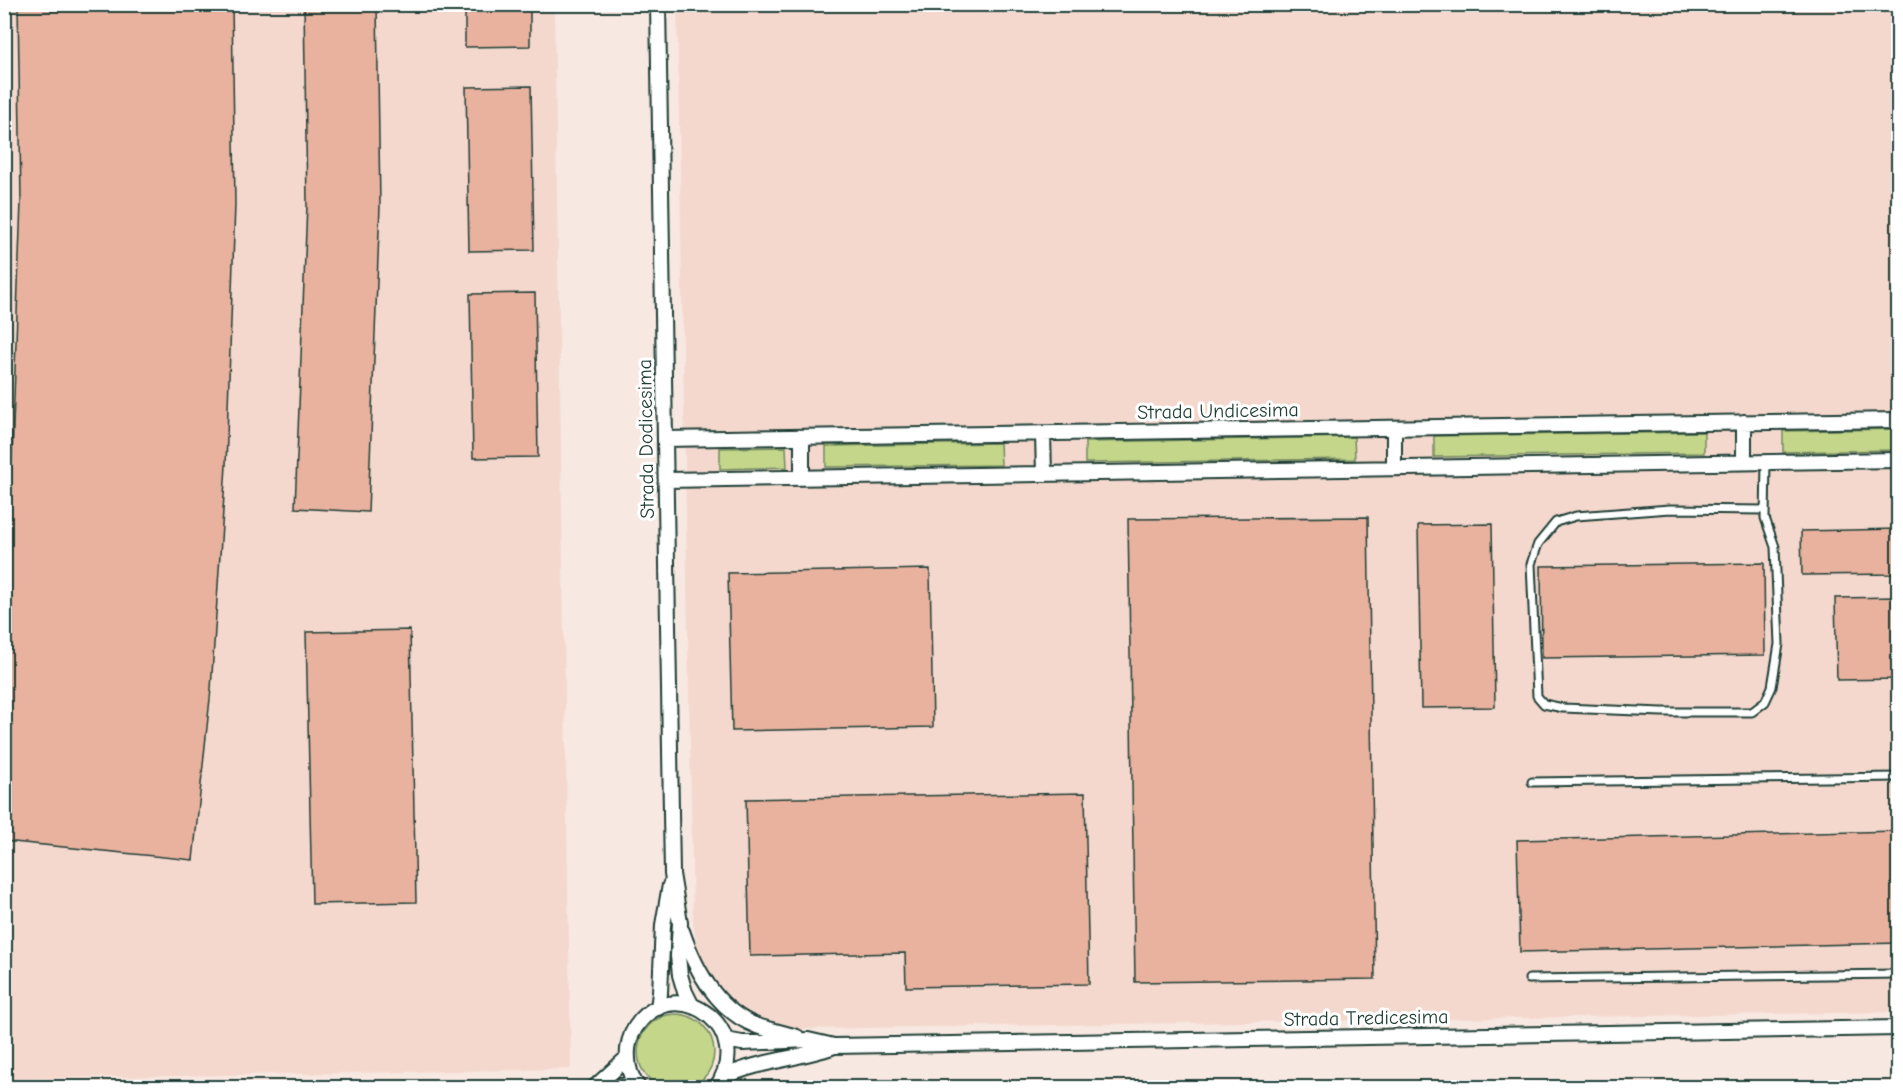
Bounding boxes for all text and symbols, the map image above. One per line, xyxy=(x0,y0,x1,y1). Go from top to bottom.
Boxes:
street label: Strada Dodicesima xyxy=(633,359,659,519)
street label: Strada Undicesima xyxy=(1137,398,1299,424)
street label: Strada Tredicesima xyxy=(1283,1005,1449,1031)

